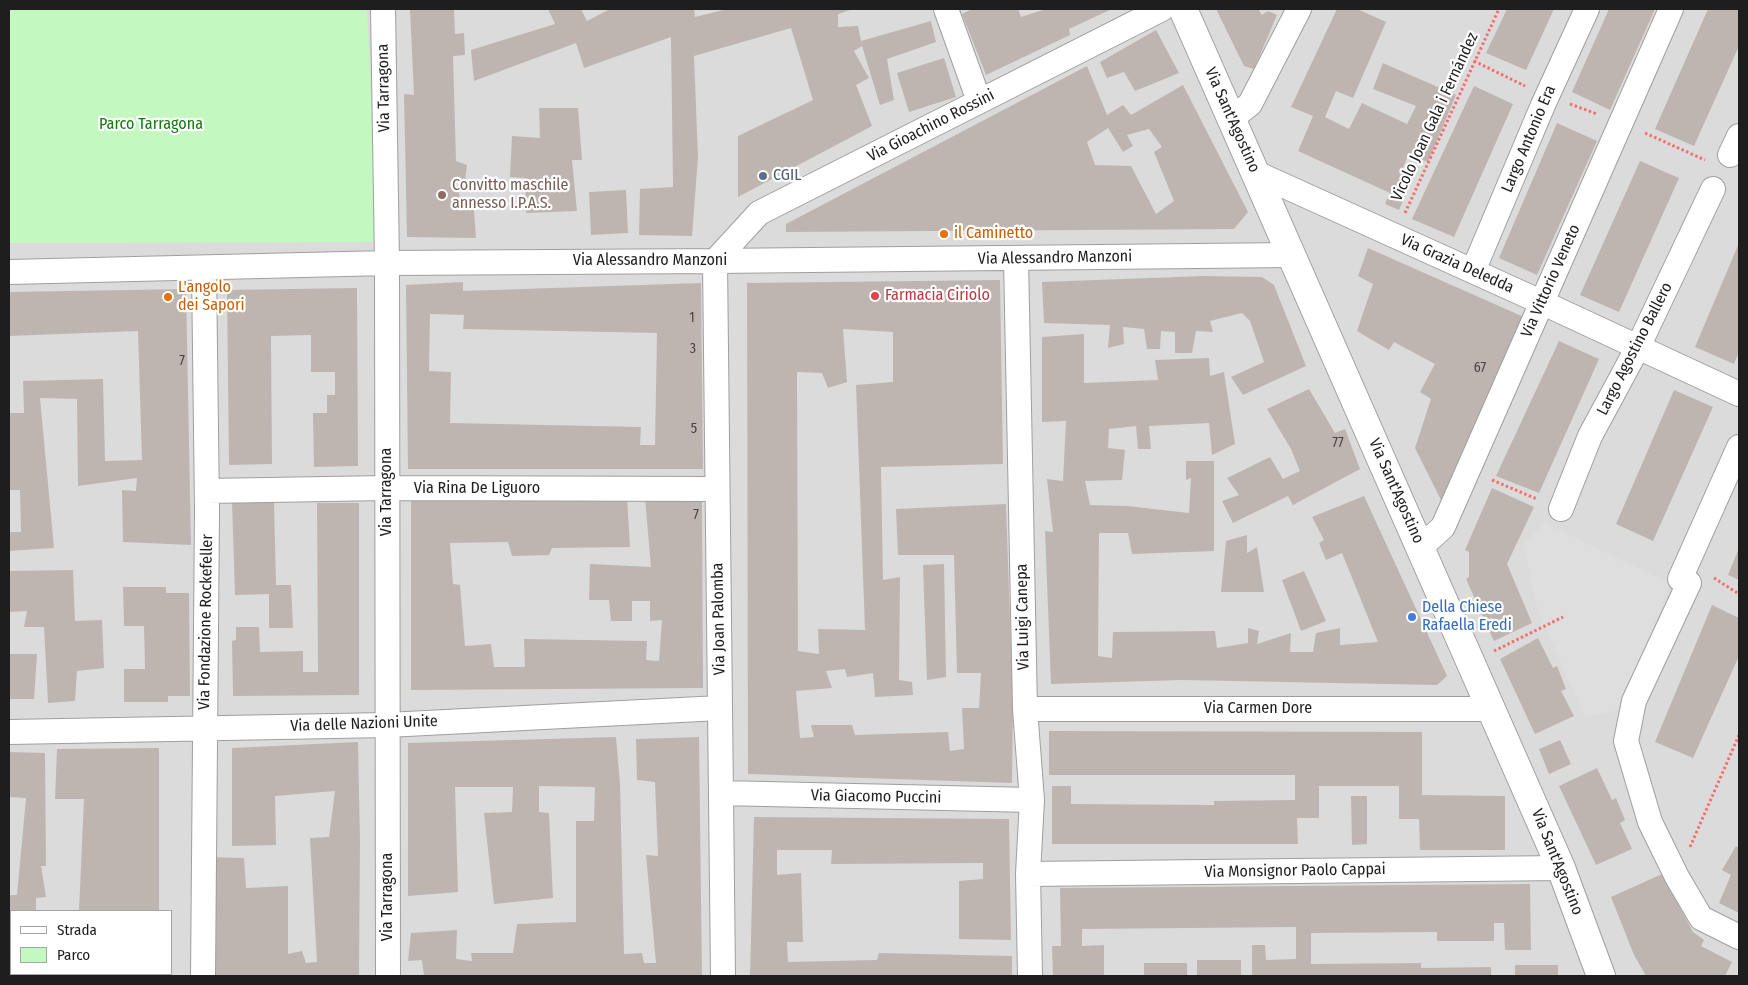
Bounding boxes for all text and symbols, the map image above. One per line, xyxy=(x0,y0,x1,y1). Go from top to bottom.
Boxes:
street label: Vicolo Joan Gala i Fernández xyxy=(1387,30,1483,204)
street label: Via Tarragona xyxy=(374,44,394,132)
street label: Via Sant'Agostino xyxy=(1200,65,1264,175)
street label: Largo Antonio Era xyxy=(1498,82,1560,196)
street label: Via Gioachino Rossini xyxy=(864,86,998,166)
park label: Parco Tarragona xyxy=(99,115,203,135)
place label: CGIL xyxy=(773,166,801,186)
marker: CGIL xyxy=(757,170,769,182)
place label: Convitto maschile annesso I.P.A.S. xyxy=(452,176,568,214)
marker: Convitto maschile annesso I.P.A.S. xyxy=(436,189,448,201)
street label: Via Vittorio Veneto xyxy=(1517,221,1585,341)
place label: il Caminetto xyxy=(954,224,1033,244)
marker: il Caminetto xyxy=(938,228,950,240)
street label: Via Grazia Deledda xyxy=(1397,230,1517,298)
street label: Via Alessandro Manzoni xyxy=(978,247,1132,269)
street label: Via Alessandro Manzoni xyxy=(573,251,727,271)
place label: L'angolo dei Sapori xyxy=(178,278,245,316)
street label: Largo Agostino Ballero xyxy=(1593,279,1677,419)
place label: Farmacia Ciriolo xyxy=(885,286,990,306)
marker: Farmacia Ciriolo xyxy=(869,290,881,302)
marker: L'angolo dei Sapori xyxy=(162,291,174,303)
house number: 1 xyxy=(689,310,695,326)
house number: 3 xyxy=(690,341,696,357)
house number: 7 xyxy=(179,353,185,369)
house number: 67 xyxy=(1474,360,1486,376)
house number: 5 xyxy=(691,421,697,437)
house number: 77 xyxy=(1332,435,1344,451)
street label: Via Sant'Agostino xyxy=(1364,436,1428,546)
street label: Via Tarragona xyxy=(377,448,397,536)
street label: Via Rina De Liguoro xyxy=(414,479,540,499)
house number: 7 xyxy=(693,507,699,523)
street label: Via Fondazione Rockefeller xyxy=(195,534,217,710)
street label: Via Joan Palomba xyxy=(708,562,730,676)
street label: Via Luigi Canepa xyxy=(1012,563,1034,671)
place label: Della Chiese Rafaella Eredi xyxy=(1422,598,1512,636)
marker: Della Chiese Rafaella Eredi xyxy=(1406,611,1418,623)
street label: Via Carmen Dore xyxy=(1204,699,1312,719)
street label: Via delle Nazioni Unite xyxy=(290,712,438,736)
street label: Via Giacomo Puccini xyxy=(811,786,941,808)
street label: Via Sant'Agostino xyxy=(1527,806,1587,918)
street label: Via Tarragona xyxy=(378,853,398,941)
street label: Via Monsignor Paolo Cappai xyxy=(1204,860,1386,882)
legend xyxy=(10,910,172,975)
text: Strada xyxy=(57,921,97,939)
text: Parco xyxy=(57,946,90,964)

